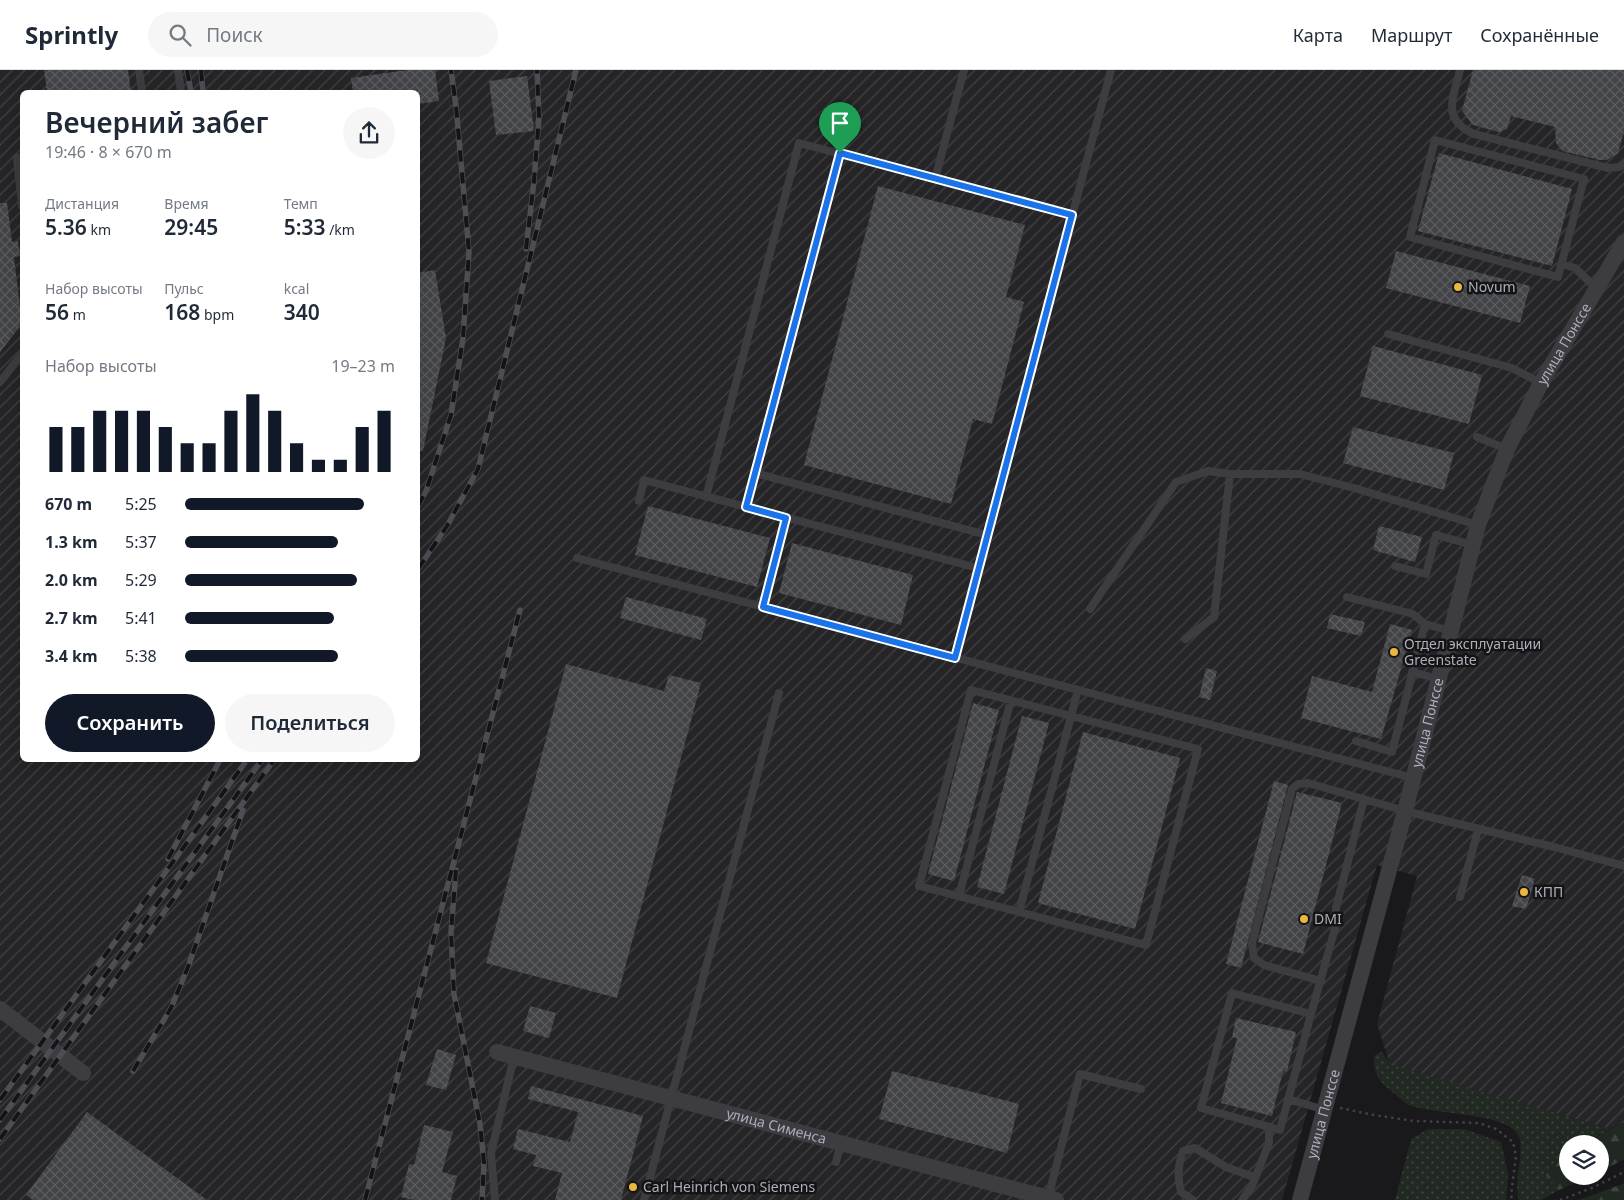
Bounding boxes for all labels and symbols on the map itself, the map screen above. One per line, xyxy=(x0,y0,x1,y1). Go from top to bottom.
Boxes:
pin xyxy=(819,102,861,153)
place label: Novum xyxy=(1468,277,1516,296)
marker: Novum xyxy=(1452,281,1464,293)
street label: улица Понссе xyxy=(1532,299,1595,388)
place label: Отдел эксплуатации Greenstate xyxy=(1404,634,1541,669)
marker: Отдел эксплуатации Greenstate xyxy=(1388,646,1400,658)
street label: улица Понссе xyxy=(1406,676,1448,769)
place label: КПП xyxy=(1534,882,1563,901)
marker: КПП xyxy=(1518,886,1530,898)
place label: DMI xyxy=(1314,909,1342,928)
marker: DMI xyxy=(1298,913,1310,925)
street label: улица Понссе xyxy=(1302,1067,1344,1161)
street label: улица Сименса xyxy=(724,1103,829,1148)
place label: Carl Heinrich von Siemens xyxy=(643,1177,815,1196)
marker: Carl Heinrich von Siemens xyxy=(627,1181,639,1193)

